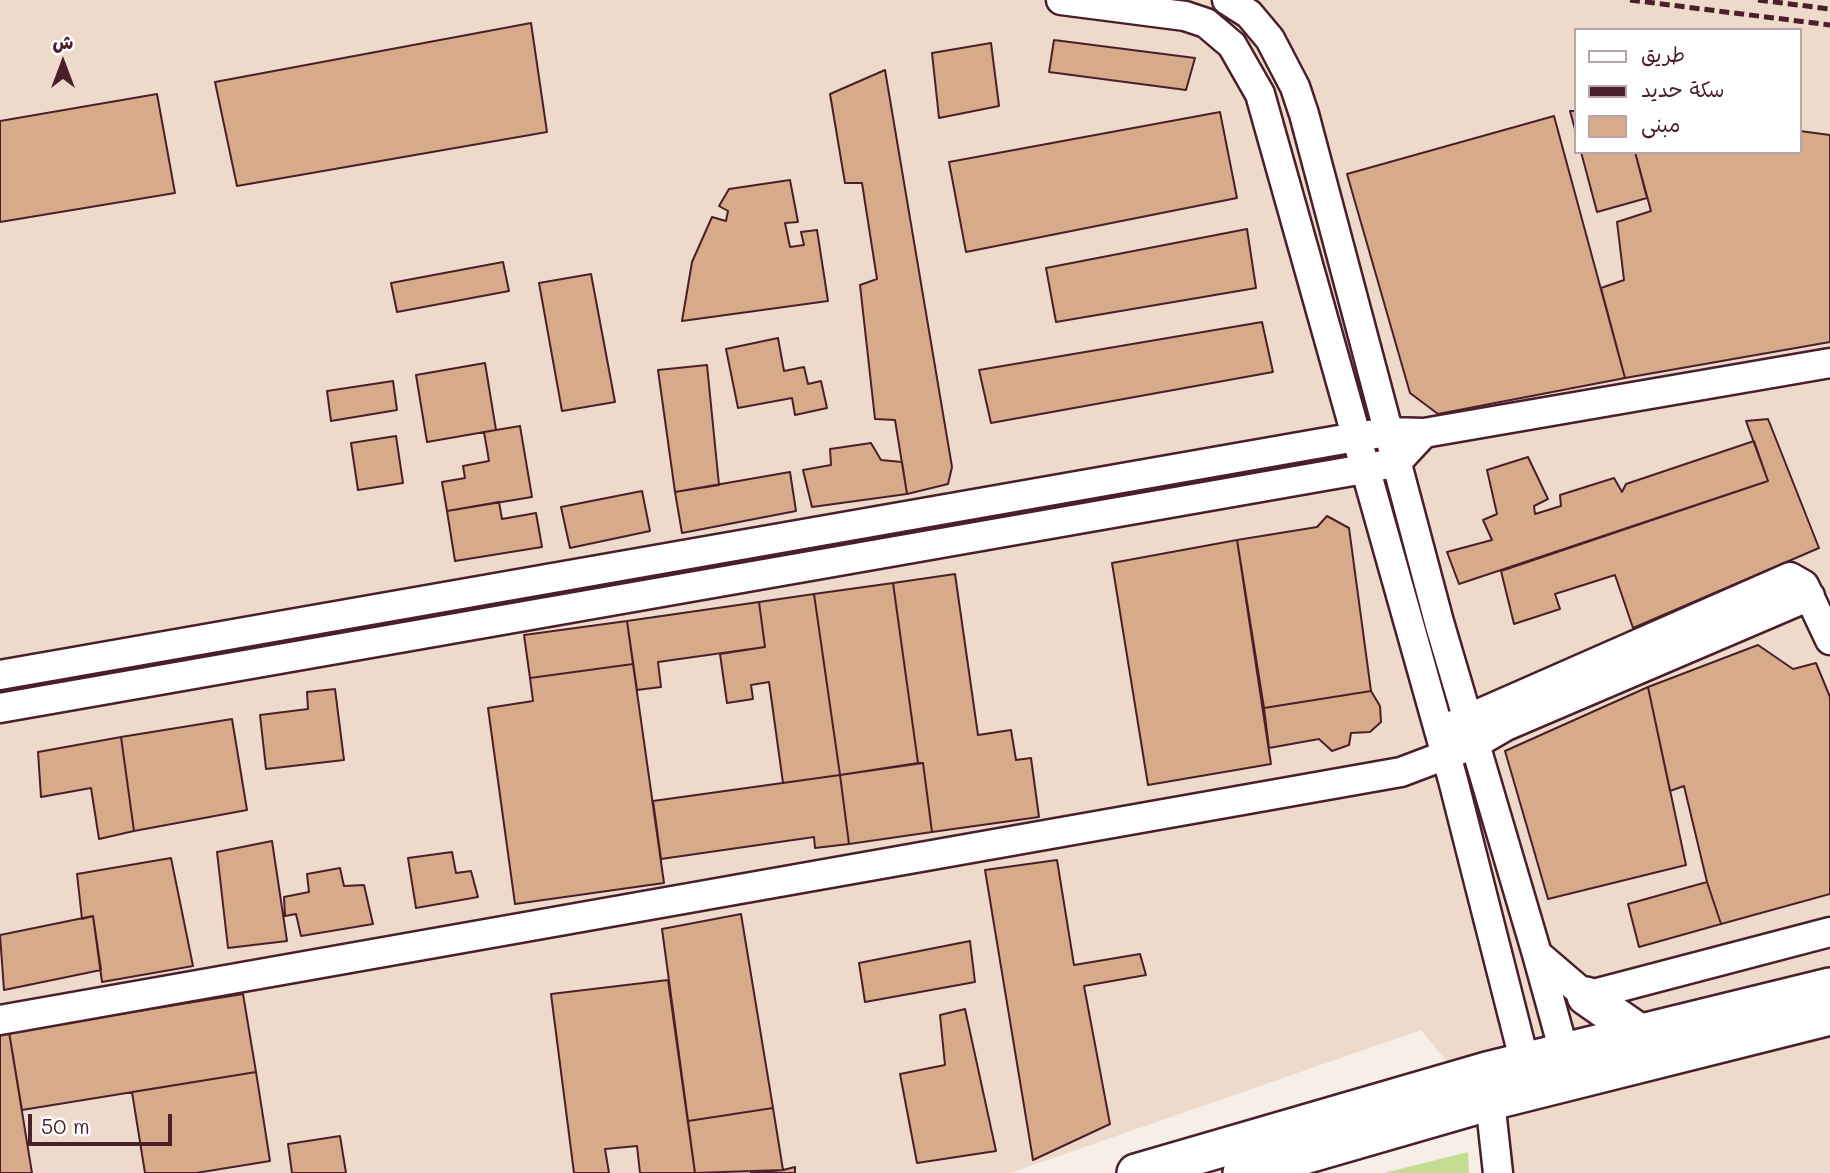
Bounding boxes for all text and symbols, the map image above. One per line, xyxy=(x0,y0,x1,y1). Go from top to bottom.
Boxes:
north arrow xyxy=(28,28,98,98)
legend xyxy=(1574,28,1802,154)
text: ش xyxy=(53,29,73,54)
text: طريق xyxy=(1641,40,1685,67)
text: سكة حديد xyxy=(1641,75,1725,102)
text: مبنى xyxy=(1641,110,1680,137)
scale bar xyxy=(32,1100,175,1144)
text: 50 m xyxy=(41,1112,90,1139)

